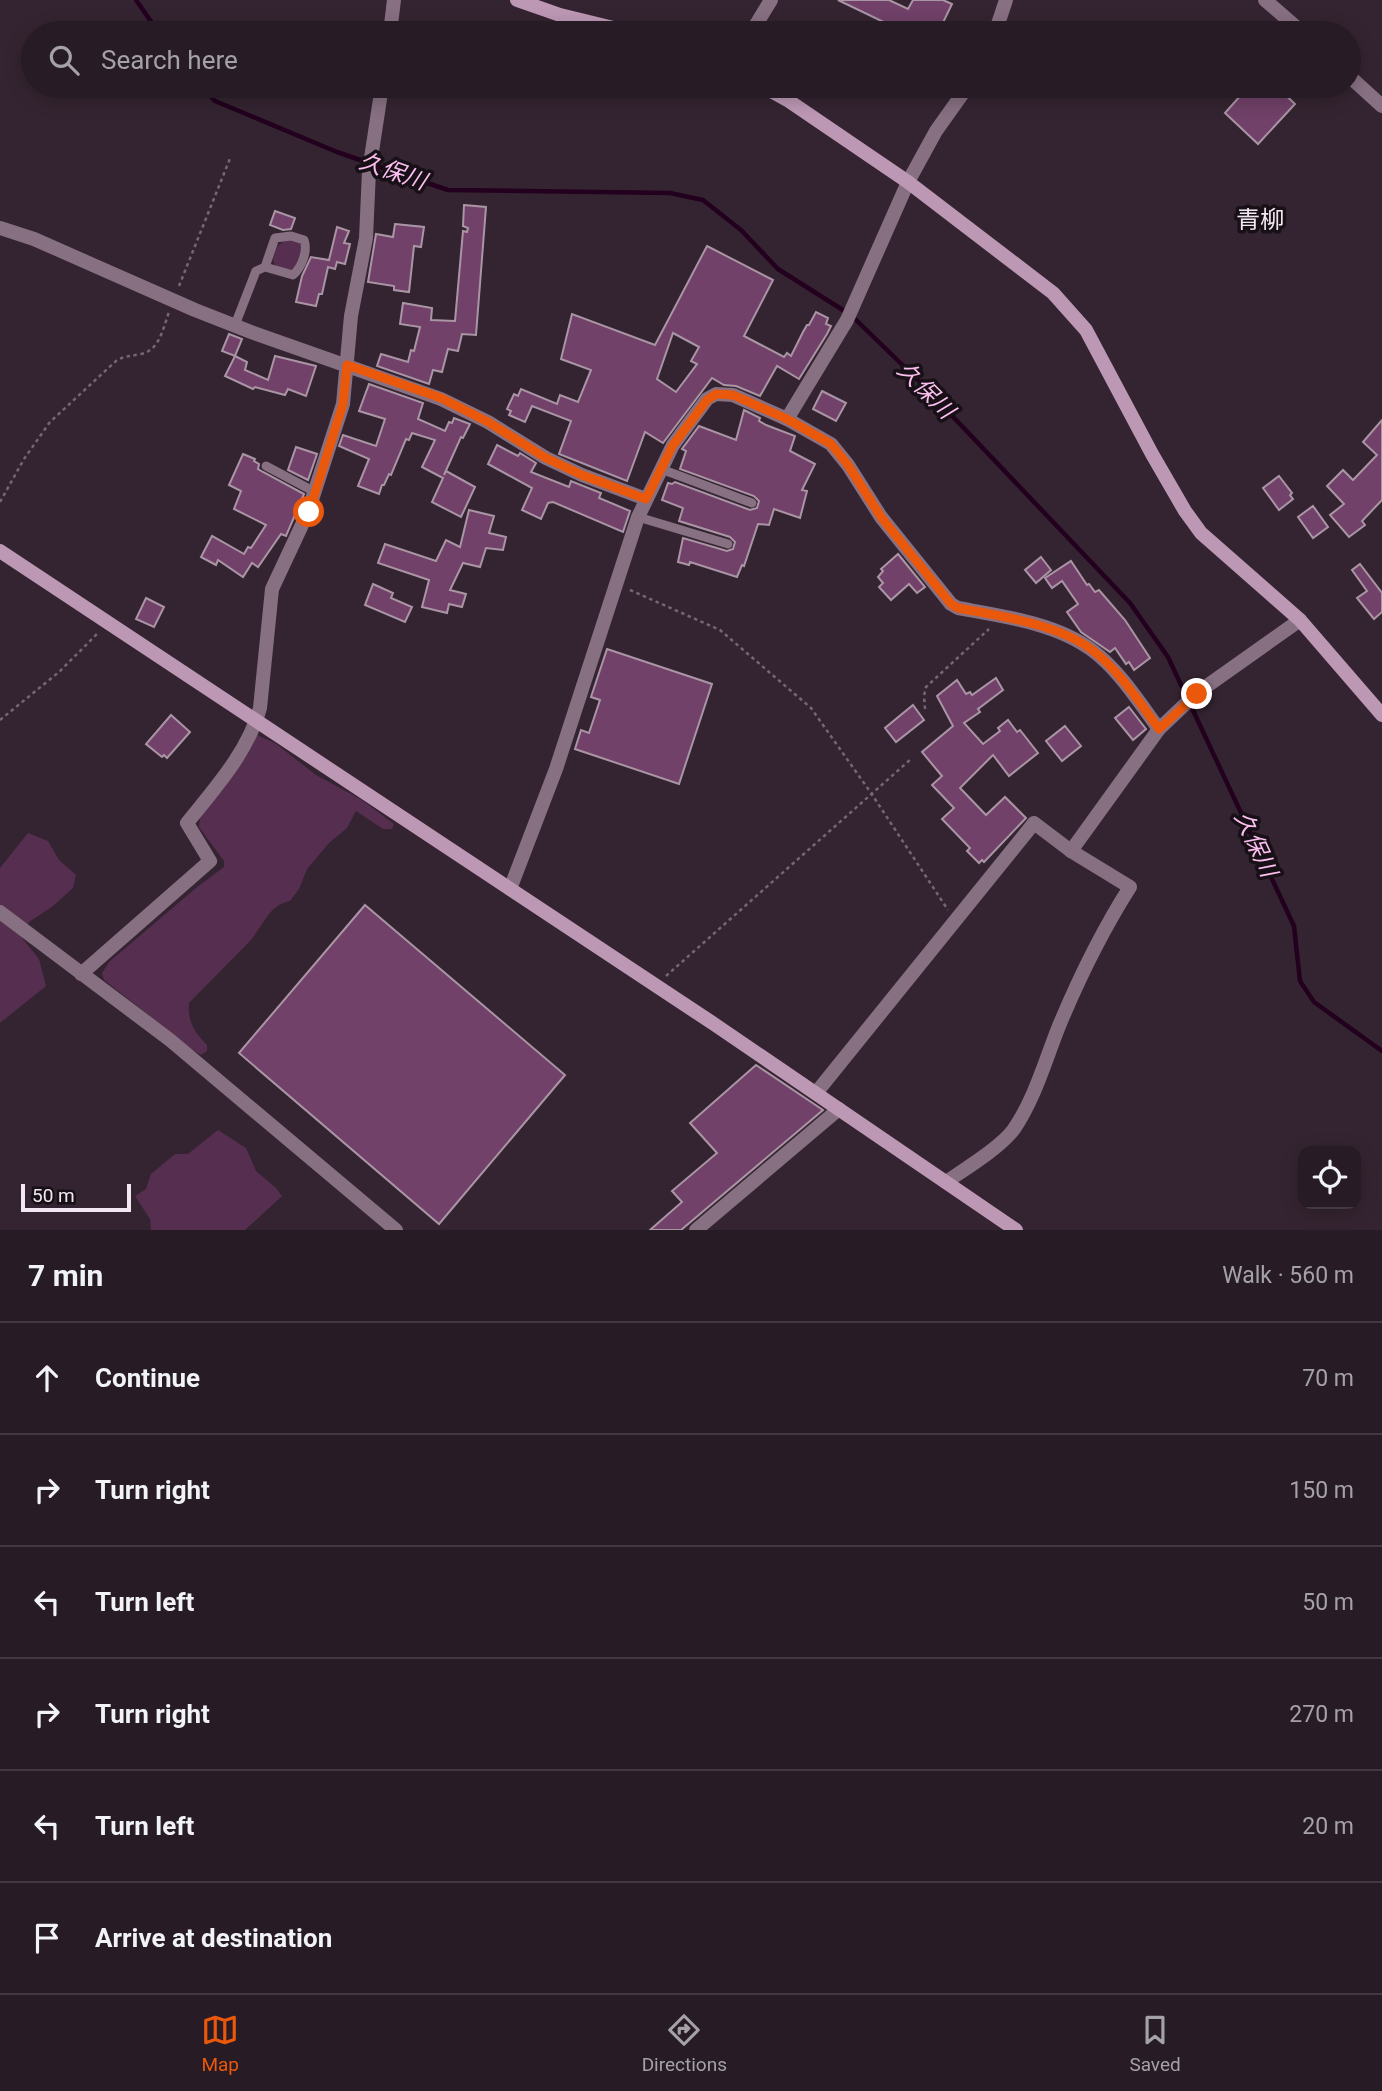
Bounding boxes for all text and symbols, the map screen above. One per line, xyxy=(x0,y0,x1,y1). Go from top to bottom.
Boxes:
search box xyxy=(21,21,1361,98)
icon: search xyxy=(45,41,83,79)
text: Search here xyxy=(101,45,238,75)
water label: 久保川 xyxy=(356,147,433,196)
district label: 青柳 xyxy=(1236,206,1284,234)
water label: 久保川 xyxy=(892,356,962,426)
route start xyxy=(293,496,324,527)
route end xyxy=(1181,678,1212,709)
water label: 久保川 xyxy=(1229,807,1284,884)
map controls xyxy=(1298,1146,1361,1209)
button: locate xyxy=(1298,1146,1361,1209)
scale bar xyxy=(21,1181,131,1213)
text: 50 m xyxy=(32,1184,75,1207)
text: 7 min xyxy=(28,1258,103,1293)
text: Walk · 560 m xyxy=(1222,1262,1354,1289)
icon: ahead xyxy=(28,1359,66,1397)
text: Continue xyxy=(95,1363,200,1393)
text: 70 m xyxy=(1302,1365,1354,1392)
icon: right xyxy=(28,1471,66,1509)
text: Turn right xyxy=(95,1475,210,1505)
text: 150 m xyxy=(1289,1477,1354,1504)
icon: left xyxy=(28,1583,66,1621)
text: Turn left xyxy=(95,1587,194,1617)
text: 50 m xyxy=(1302,1589,1354,1616)
icon: right xyxy=(28,1695,66,1733)
text: Turn right xyxy=(95,1699,210,1729)
text: 270 m xyxy=(1289,1701,1354,1728)
icon: left xyxy=(28,1807,66,1845)
text: Turn left xyxy=(95,1811,194,1841)
text: 20 m xyxy=(1302,1813,1354,1840)
icon: arrive xyxy=(28,1919,66,1957)
text: Arrive at destination xyxy=(95,1923,332,1953)
tab: Map xyxy=(201,2011,239,2076)
tab: Directions xyxy=(642,2011,727,2076)
tab: Saved xyxy=(1129,2011,1181,2076)

